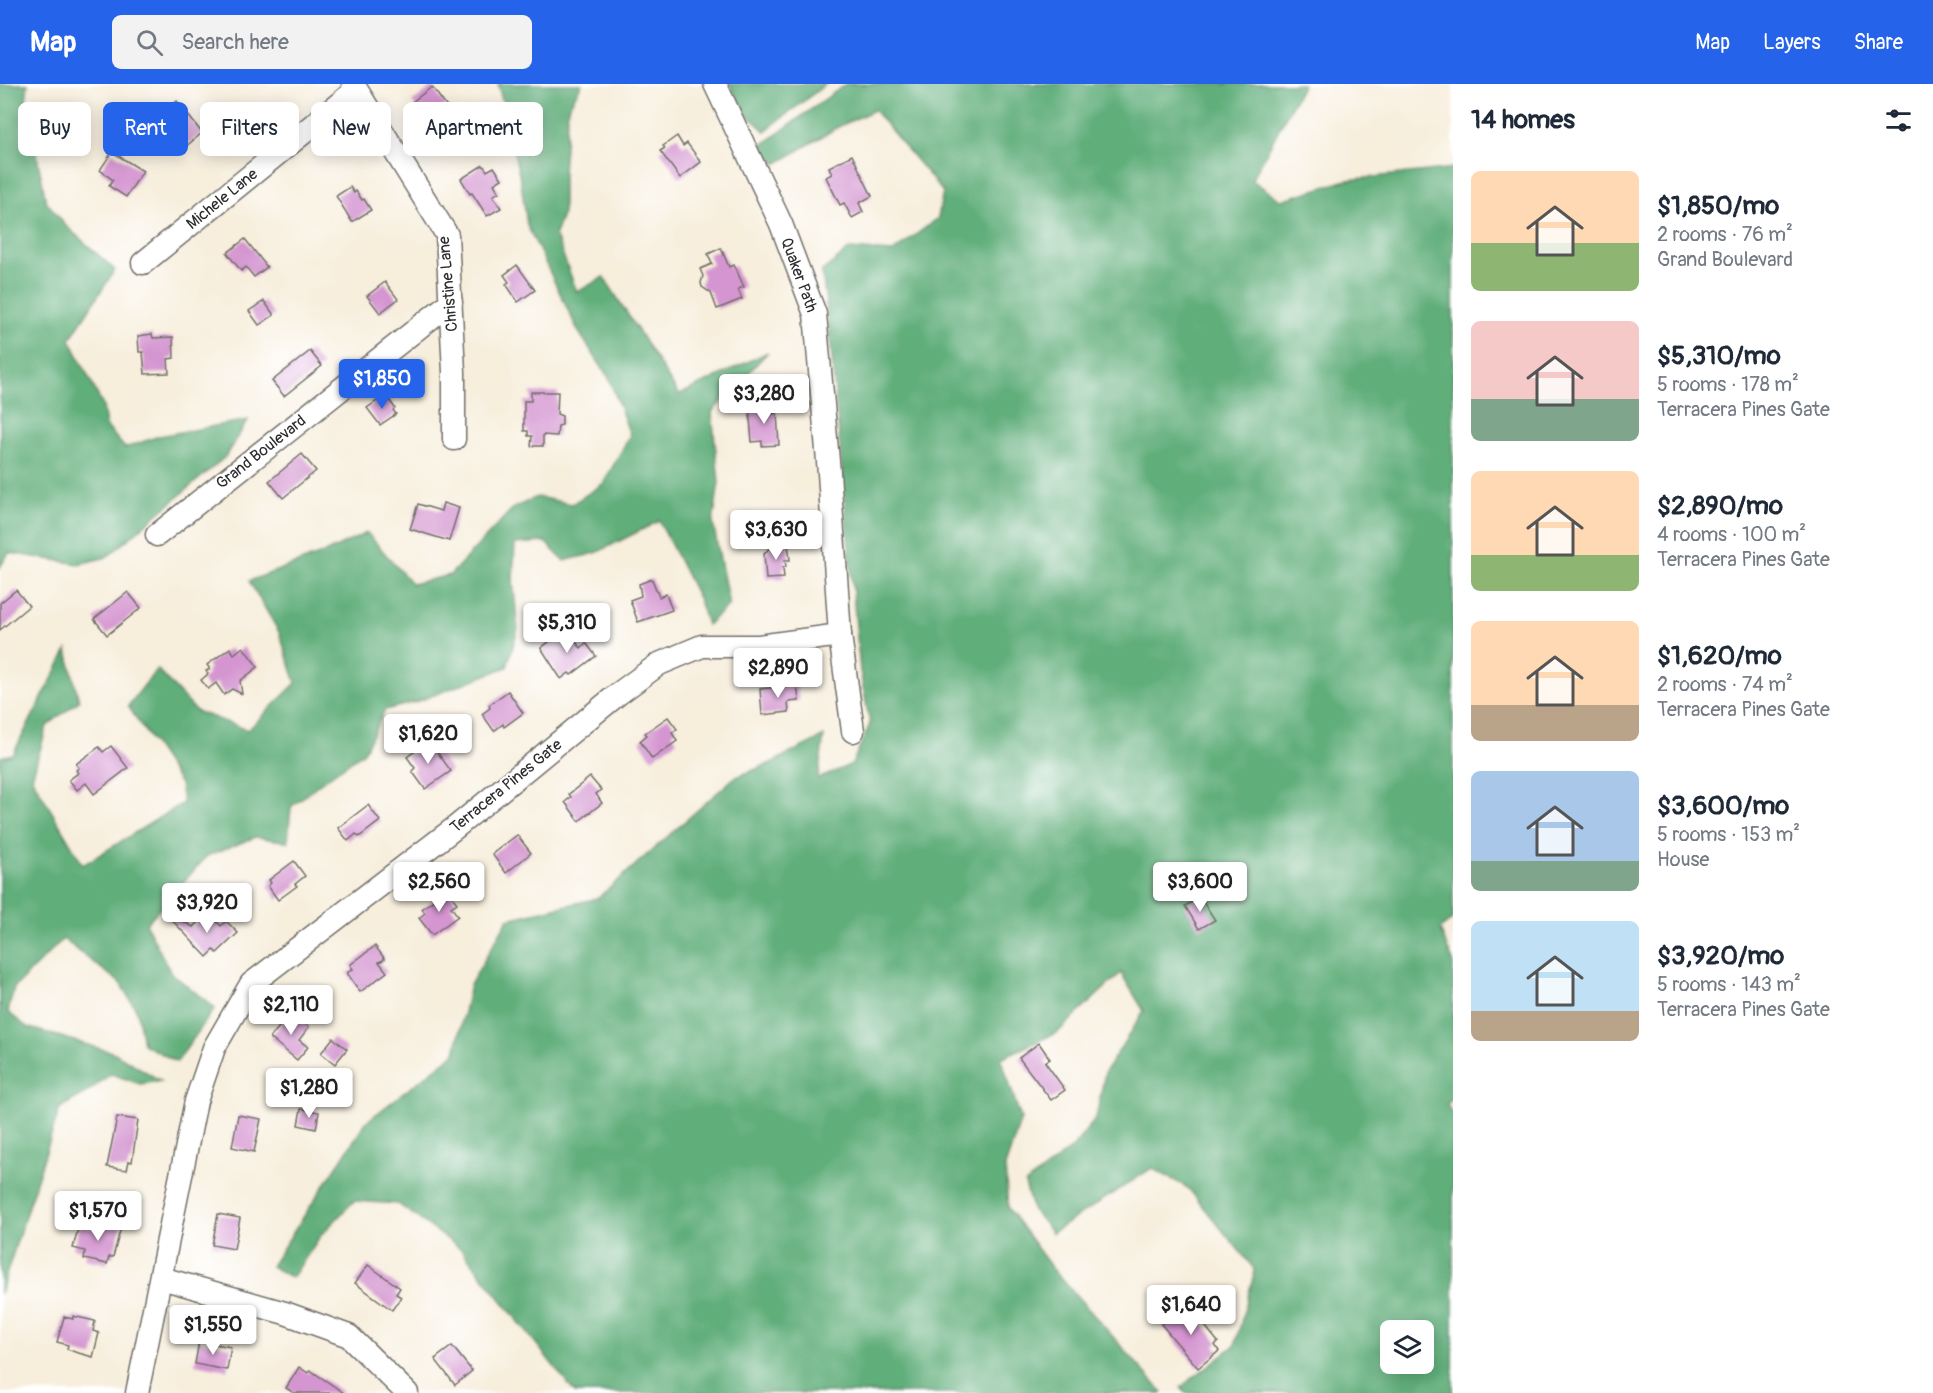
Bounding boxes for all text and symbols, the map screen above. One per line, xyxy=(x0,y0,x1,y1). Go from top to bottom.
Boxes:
search box xyxy=(112,15,532,69)
text: Map xyxy=(30,25,76,60)
icon: search xyxy=(133,26,166,59)
text: Search here xyxy=(181,28,289,56)
text: Map xyxy=(1695,29,1730,56)
text: Layers xyxy=(1763,29,1821,56)
text: Share xyxy=(1854,29,1903,56)
chip: Buy xyxy=(18,102,91,156)
chip: Rent xyxy=(103,102,188,156)
chip: Filters xyxy=(200,102,299,156)
chip: New xyxy=(311,102,391,156)
chip: Apartment xyxy=(403,102,543,156)
text: 14 homes xyxy=(1471,104,1575,136)
icon: filters xyxy=(1882,104,1915,137)
street label: Michele Lane xyxy=(182,164,262,234)
text: $1,850/mo xyxy=(1657,190,1779,222)
icon: home xyxy=(1519,195,1591,267)
text: 2 rooms · 76 m² xyxy=(1657,222,1793,247)
street label: Christine Lane xyxy=(434,235,462,332)
street label: Quaker Path xyxy=(776,235,822,315)
text: Grand Boulevard xyxy=(1657,247,1793,272)
text: $5,310/mo xyxy=(1657,340,1781,372)
icon: home xyxy=(1519,345,1591,417)
pin: $1,850 xyxy=(333,359,431,410)
text: $1,850 xyxy=(353,366,411,391)
text: 5 rooms · 178 m² xyxy=(1657,372,1799,397)
pin: $3,280 xyxy=(715,374,813,425)
text: $3,280 xyxy=(733,381,795,406)
text: Terracera Pines Gate xyxy=(1657,397,1830,422)
street label: Grand Boulevard xyxy=(212,411,310,493)
text: $2,890/mo xyxy=(1657,490,1783,522)
icon: home xyxy=(1519,495,1591,567)
pin: $3,630 xyxy=(727,510,825,561)
text: $3,630 xyxy=(744,517,808,542)
text: 4 rooms · 100 m² xyxy=(1657,522,1806,547)
text: Terracera Pines Gate xyxy=(1657,547,1830,572)
pin: $5,310 xyxy=(518,603,616,654)
text: $5,310 xyxy=(537,610,597,635)
text: $1,620/mo xyxy=(1657,640,1782,672)
icon: home xyxy=(1519,645,1591,717)
pin: $2,890 xyxy=(729,648,827,699)
text: $2,890 xyxy=(747,655,809,680)
text: 2 rooms · 74 m² xyxy=(1657,672,1793,697)
text: Terracera Pines Gate xyxy=(1657,697,1830,722)
pin: $1,620 xyxy=(379,714,477,765)
text: $1,620 xyxy=(398,721,458,746)
street label: Terracera Pines Gate xyxy=(446,735,566,837)
text: $3,600/mo xyxy=(1657,790,1789,822)
icon: home xyxy=(1519,795,1591,867)
text: 5 rooms · 153 m² xyxy=(1657,822,1800,847)
text: House xyxy=(1657,847,1709,872)
pin: $2,560 xyxy=(390,862,488,913)
pin: $3,600 xyxy=(1151,862,1249,913)
text: $2,560 xyxy=(407,869,471,894)
text: $3,600 xyxy=(1167,869,1233,894)
pin: $3,920 xyxy=(158,883,256,934)
text: $3,920 xyxy=(176,890,238,915)
text: $3,920/mo xyxy=(1657,940,1784,972)
icon: home xyxy=(1519,945,1591,1017)
text: 5 rooms · 143 m² xyxy=(1657,972,1801,997)
pin: $2,110 xyxy=(242,985,340,1036)
text: $2,110 xyxy=(263,992,319,1017)
text: Terracera Pines Gate xyxy=(1657,997,1830,1022)
pin: $1,280 xyxy=(260,1068,358,1119)
text: $1,280 xyxy=(280,1075,338,1100)
pin: $1,570 xyxy=(49,1191,147,1242)
text: $1,570 xyxy=(69,1198,127,1223)
pin: $1,640 xyxy=(1142,1285,1240,1336)
text: $1,640 xyxy=(1161,1292,1221,1317)
pin: $1,550 xyxy=(164,1305,262,1356)
text: $1,550 xyxy=(183,1312,243,1337)
map controls xyxy=(1380,1320,1434,1374)
button: layers xyxy=(1380,1320,1434,1374)

